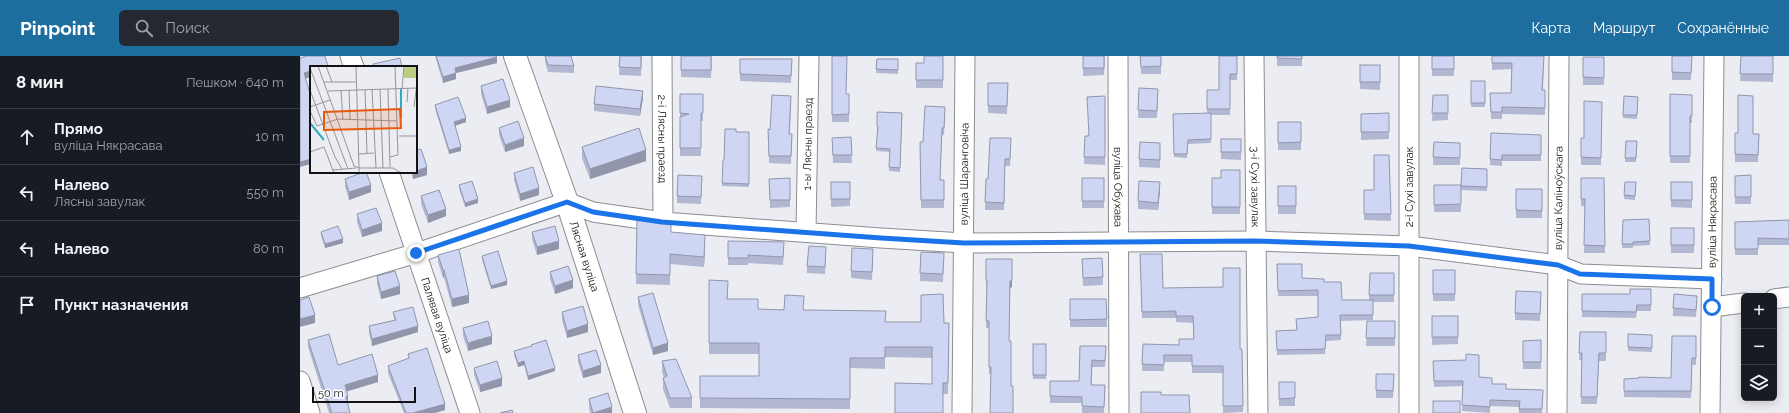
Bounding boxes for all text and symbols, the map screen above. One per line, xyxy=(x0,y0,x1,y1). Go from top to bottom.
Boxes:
search box xyxy=(119,10,399,46)
text: Pinpoint xyxy=(20,17,95,39)
icon: search xyxy=(133,17,155,39)
text: Поиск xyxy=(165,19,210,37)
text: Карта xyxy=(1532,20,1571,36)
text: Маршрут xyxy=(1593,20,1655,36)
text: Сохранённые xyxy=(1677,20,1769,36)
inset map xyxy=(310,66,417,173)
text: 8 мин xyxy=(16,72,63,92)
text: Пешком · 640 m xyxy=(186,75,284,90)
street label: 2-і Лясны праезд xyxy=(656,94,669,184)
street label: 1-ы Лясны праезд xyxy=(800,97,815,191)
text: Прямо xyxy=(54,120,103,138)
street label: вуліца Шаранговіча xyxy=(957,123,971,225)
icon: ahead xyxy=(16,126,38,148)
text: 10 m xyxy=(255,129,284,144)
text: вуліца Някрасава xyxy=(54,138,163,153)
street label: 3-і Сухі завулак xyxy=(1249,146,1262,228)
street label: 2-і Сухі завулак xyxy=(1403,146,1416,227)
street label: вуліца Каліноўскага xyxy=(1551,146,1565,250)
street label: вуліца Обухава xyxy=(1112,147,1125,227)
text: Налево xyxy=(54,176,109,194)
street label: вуліца Някрасава xyxy=(1705,176,1719,268)
icon: left xyxy=(16,182,38,204)
text: 550 m xyxy=(247,185,284,200)
text: Лясны завулак xyxy=(54,194,145,209)
street label: Лясная вуліца xyxy=(567,219,602,293)
icon: left xyxy=(16,238,38,260)
text: Налево xyxy=(54,240,109,258)
text: 80 m xyxy=(253,241,284,256)
route end xyxy=(407,244,425,262)
street label: Палявая вуліца xyxy=(418,276,456,355)
map controls xyxy=(1741,293,1777,401)
button: + xyxy=(1741,293,1777,329)
icon: arrive xyxy=(16,294,38,316)
text: Пункт назначения xyxy=(54,296,188,314)
route start xyxy=(1703,298,1721,316)
button: − xyxy=(1741,329,1777,365)
button: layers xyxy=(1741,365,1777,401)
scale bar xyxy=(312,385,416,404)
text: 50 m xyxy=(318,387,344,400)

